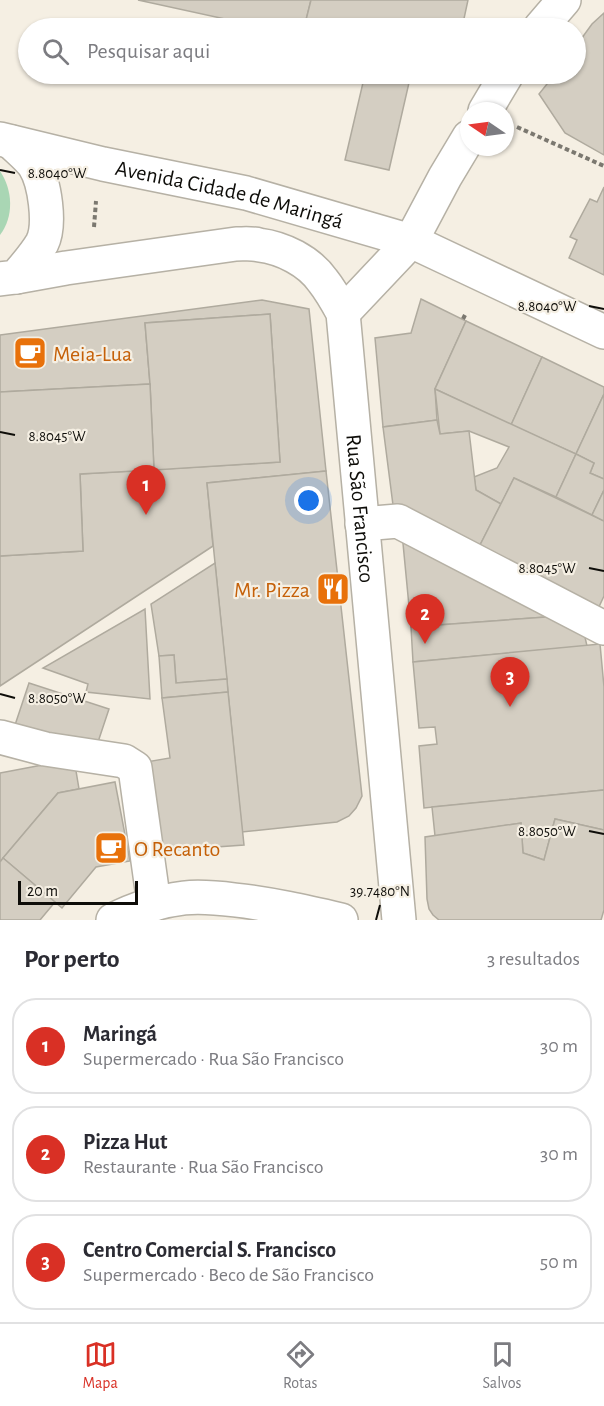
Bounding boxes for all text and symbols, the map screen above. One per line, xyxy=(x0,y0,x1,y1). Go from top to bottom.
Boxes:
search box xyxy=(18,18,586,84)
icon: search xyxy=(39,35,72,68)
text: Pesquisar aqui xyxy=(87,40,210,62)
north arrow xyxy=(460,102,514,156)
street label: Avenida Cidade de Maringá xyxy=(114,157,346,233)
text: 8.8040°W xyxy=(28,166,87,181)
text: 8.8040°W xyxy=(518,299,577,314)
cafe icon: Meia-Lua xyxy=(12,335,48,371)
place label: Meia-Lua xyxy=(53,343,132,365)
text: 8.8045°W xyxy=(28,429,86,444)
street label: Rua São Francisco xyxy=(342,433,378,584)
pin: 1 xyxy=(126,466,166,515)
your location xyxy=(294,486,323,515)
text: 8.8045°W xyxy=(518,561,576,576)
restaurant icon: Mr. Pizza xyxy=(315,571,351,607)
place label: Mr. Pizza xyxy=(234,579,310,601)
pin: 2 xyxy=(406,594,444,644)
pin: 3 xyxy=(490,658,530,707)
text: 8.8050°W xyxy=(28,691,86,706)
text: 8.8050°W xyxy=(518,824,576,839)
cafe icon: O Recanto xyxy=(93,830,129,866)
place label: O Recanto xyxy=(134,838,220,860)
scale bar xyxy=(18,878,138,906)
text: 20 m xyxy=(27,883,58,899)
text: 39.7480°N xyxy=(350,884,410,899)
text: Por perto xyxy=(24,946,120,972)
text: 3 resultados xyxy=(487,949,580,969)
text: Maringá xyxy=(83,1023,157,1045)
text: 1 xyxy=(42,1036,49,1056)
text: 30 m xyxy=(540,1036,578,1056)
text: Supermercado · Rua São Francisco xyxy=(83,1049,344,1069)
text: Pizza Hut xyxy=(83,1131,167,1153)
text: 2 xyxy=(41,1144,50,1164)
text: 30 m xyxy=(540,1144,578,1164)
text: Restaurante · Rua São Francisco xyxy=(83,1157,324,1177)
text: Centro Comercial S. Francisco xyxy=(83,1239,336,1261)
text: 3 xyxy=(41,1252,50,1272)
text: 50 m xyxy=(540,1252,578,1272)
text: Supermercado · Beco de São Francisco xyxy=(83,1265,374,1285)
tab: Mapa xyxy=(83,1338,118,1393)
tab: Rotas xyxy=(283,1338,318,1393)
tab: Salvos xyxy=(483,1338,521,1393)

